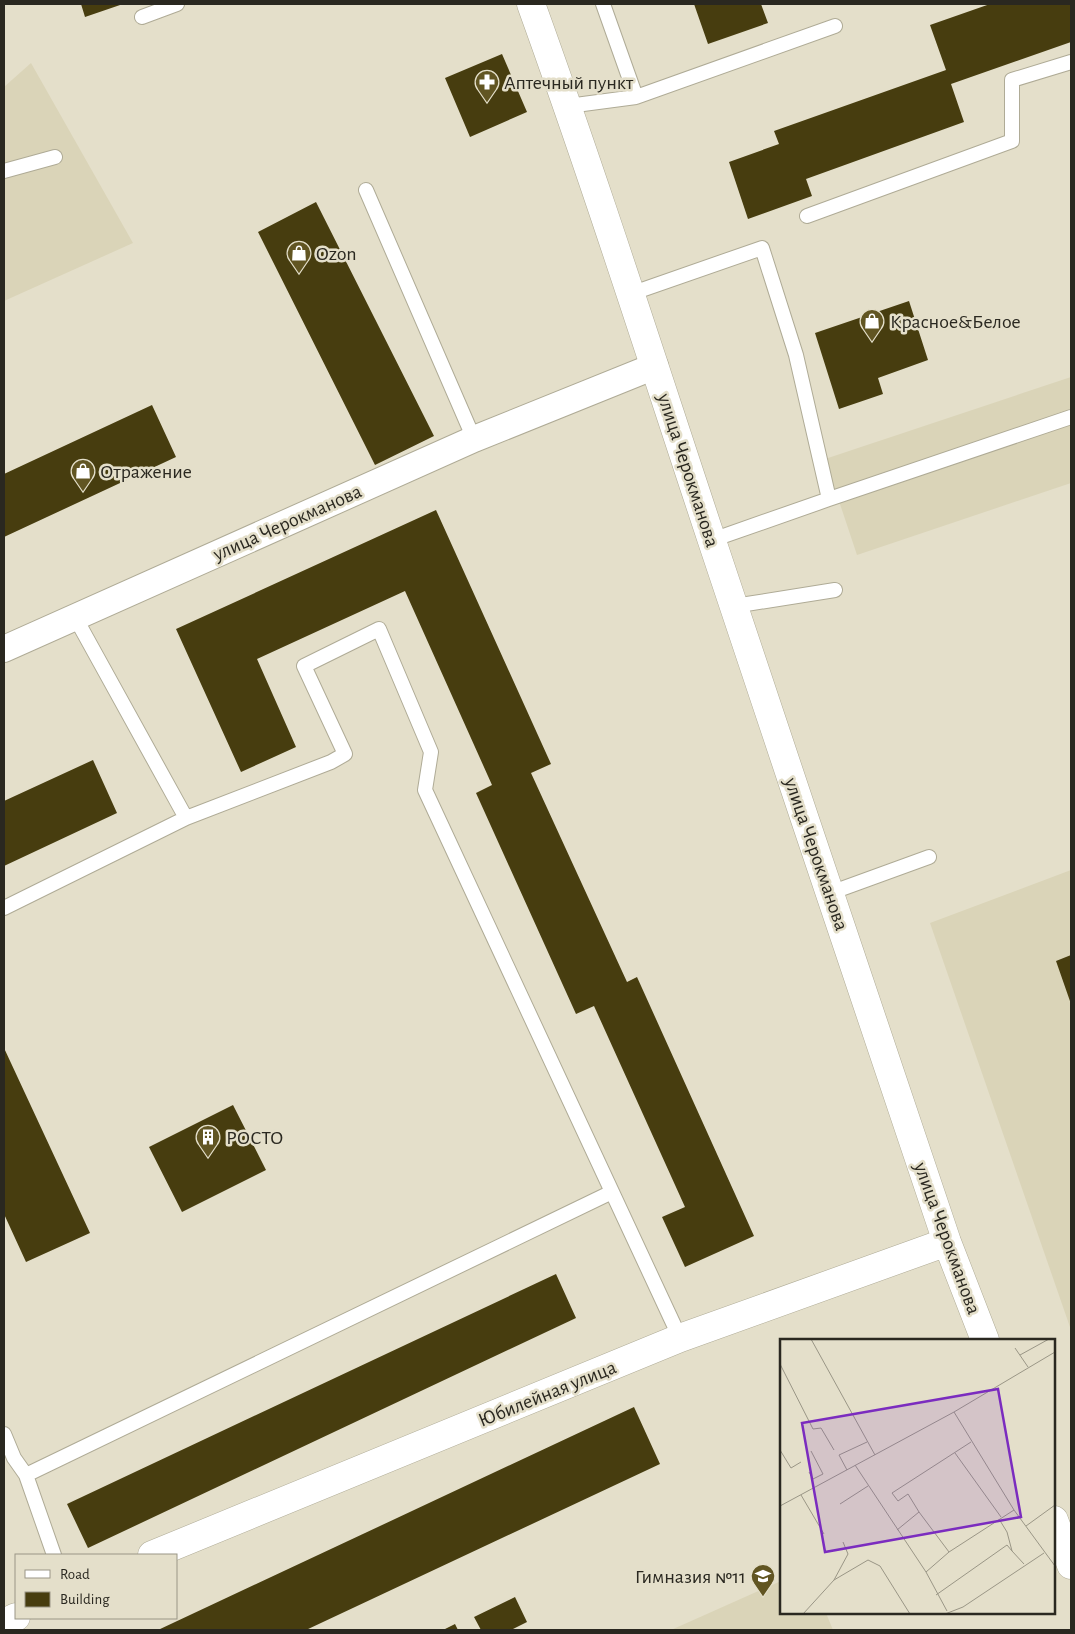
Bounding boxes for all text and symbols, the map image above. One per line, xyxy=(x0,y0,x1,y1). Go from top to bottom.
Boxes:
pharmacy icon: Аптечный пункт xyxy=(474,69,500,103)
place label: Аптечный пункт xyxy=(504,73,634,93)
shop icon: Ozon xyxy=(286,240,312,274)
place label: Ozon xyxy=(316,244,357,264)
shop icon: Красное&Белое xyxy=(859,308,885,342)
place label: Красное&Белое xyxy=(890,312,1021,332)
street label: улица Черокманова xyxy=(653,390,722,550)
shop icon: Отражение xyxy=(70,458,96,492)
place label: Отражение xyxy=(100,462,192,482)
street label: улица Черокманова xyxy=(209,481,365,565)
street label: улица Черокманова xyxy=(780,774,852,933)
building icon: РОСТО xyxy=(195,1124,221,1158)
place label: РОСТО xyxy=(226,1128,284,1148)
street label: улица Черокманова xyxy=(910,1159,984,1317)
inset map xyxy=(780,1339,1055,1614)
street label: Юбилейная улица xyxy=(476,1357,619,1431)
legend xyxy=(15,1554,178,1619)
school or university icon: Гимназия №11 xyxy=(750,1563,776,1597)
text: Road xyxy=(60,1567,90,1582)
place label: Гимназия №11 xyxy=(635,1567,746,1587)
text: Building xyxy=(60,1592,110,1607)

